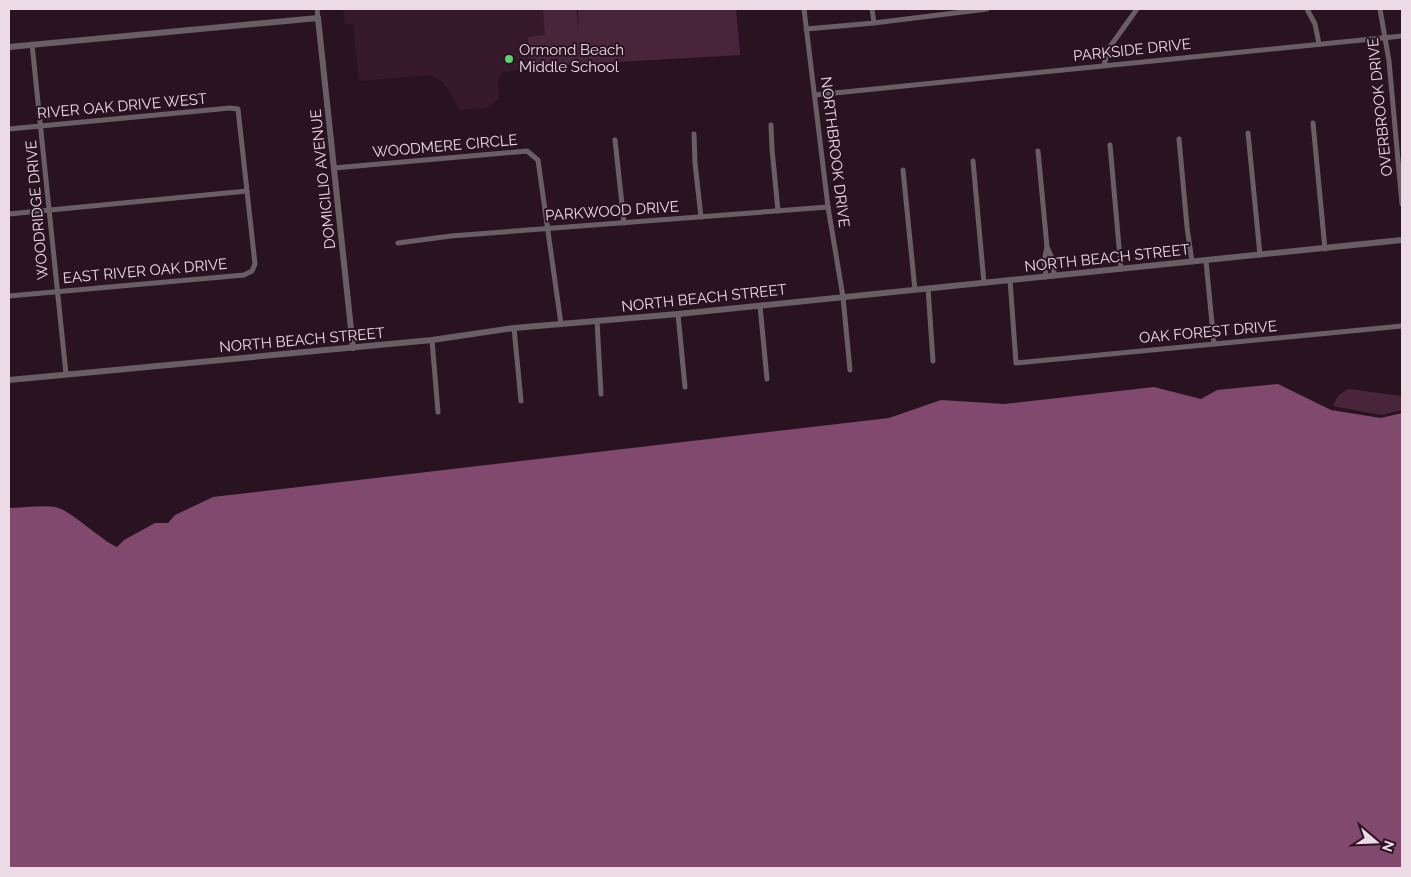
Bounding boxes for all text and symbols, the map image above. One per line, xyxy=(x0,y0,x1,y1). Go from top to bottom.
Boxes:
street label: PARKSIDE DRIVE xyxy=(1072,35,1192,65)
street label: OVERBROOK DRIVE xyxy=(1364,37,1396,177)
place label: Ormond Beach Middle School xyxy=(519,41,624,76)
marker: Ormond Beach Middle School xyxy=(503,53,515,65)
street label: NORTHBROOK DRIVE xyxy=(817,76,853,228)
street label: RIVER OAK DRIVE WEST xyxy=(36,90,208,122)
street label: DOMICILIO AVENUE xyxy=(307,108,339,250)
street label: WOODMERE CIRCLE xyxy=(372,131,518,161)
street label: WOODRIDGE DRIVE xyxy=(22,139,52,281)
street label: PARKWOOD DRIVE xyxy=(544,197,680,225)
street label: NORTH BEACH STREET xyxy=(1023,240,1191,276)
street label: EAST RIVER OAK DRIVE xyxy=(62,255,228,287)
street label: NORTH BEACH STREET xyxy=(620,280,788,316)
street label: OAK FOREST DRIVE xyxy=(1138,317,1278,347)
street label: NORTH BEACH STREET xyxy=(218,324,386,356)
north arrow xyxy=(1351,817,1401,867)
text: N xyxy=(1379,839,1398,854)

